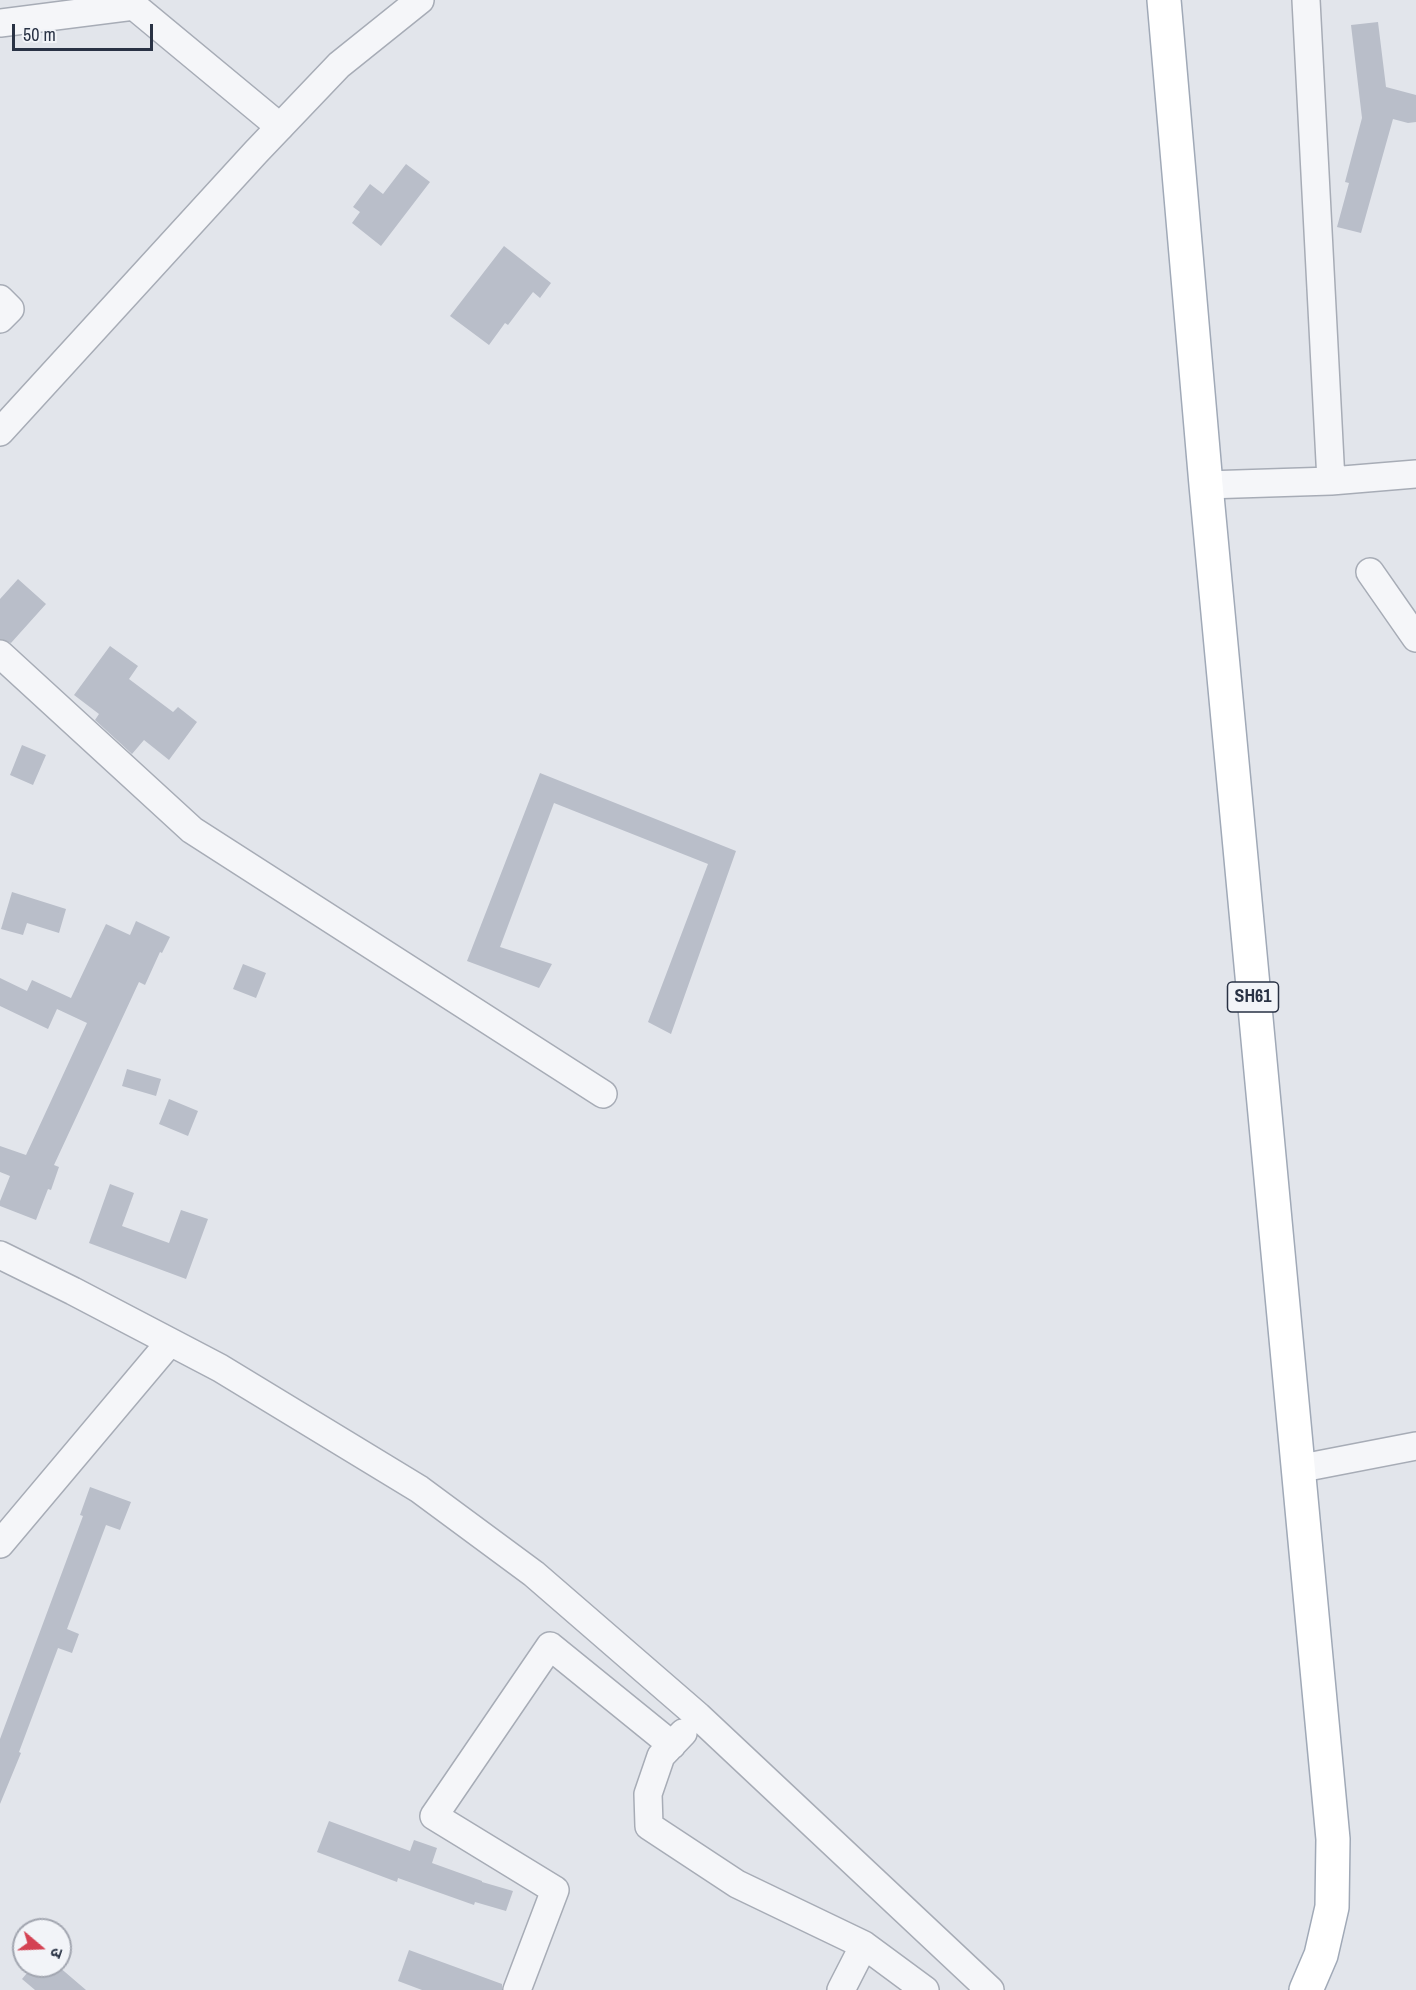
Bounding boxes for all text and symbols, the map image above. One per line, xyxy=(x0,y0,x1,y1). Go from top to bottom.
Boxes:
scale bar xyxy=(15,12,156,50)
text: 50 m xyxy=(23,22,56,47)
road number: SH61 xyxy=(1228,982,1278,1012)
north arrow xyxy=(12,1918,72,1978)
text: उ xyxy=(45,1945,69,1961)

